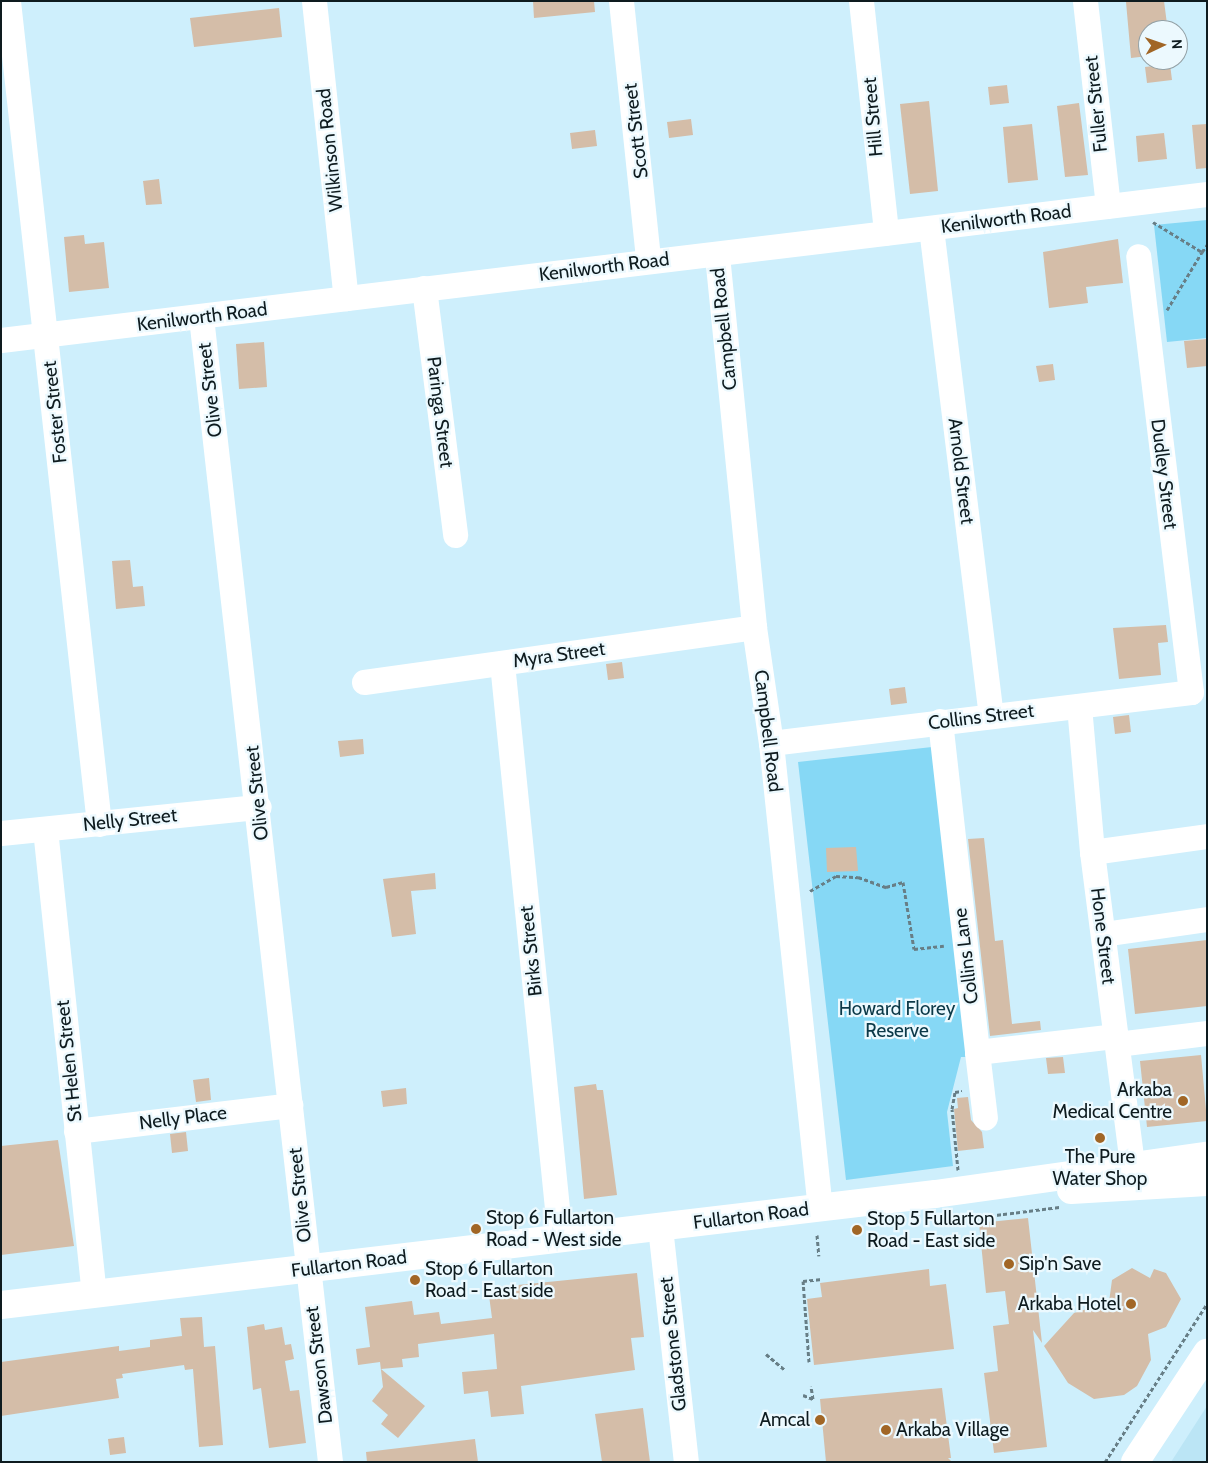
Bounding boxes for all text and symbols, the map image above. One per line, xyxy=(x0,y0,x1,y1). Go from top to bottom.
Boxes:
north arrow xyxy=(1138,20,1188,70)
text: N xyxy=(1168,39,1186,50)
street label: Fuller Street xyxy=(1080,55,1112,153)
street label: Hill Street xyxy=(858,76,888,158)
street label: Scott Street xyxy=(619,82,653,180)
street label: Wilkinson Road xyxy=(312,87,348,213)
street label: Kenilworth Road xyxy=(940,200,1072,238)
street label: Kenilworth Road xyxy=(538,248,670,286)
street label: Campbell Road xyxy=(706,267,742,391)
street label: Kenilworth Road xyxy=(136,298,268,336)
street label: Olive Street xyxy=(193,341,227,439)
street label: Paringa Street xyxy=(422,355,458,469)
street label: Foster Street xyxy=(38,360,72,464)
street label: Arnold Street xyxy=(943,417,979,525)
street label: Dudley Street xyxy=(1146,418,1182,530)
street label: Myra Street xyxy=(512,637,606,673)
street label: Campbell Road xyxy=(749,669,787,793)
street label: Collins Street xyxy=(927,699,1035,735)
street label: Olive Street xyxy=(241,745,273,841)
street label: Nelly Street xyxy=(82,804,178,836)
street label: Hone Street xyxy=(1086,886,1120,986)
street label: Birks Street xyxy=(515,905,547,997)
street label: Collins Lane xyxy=(949,907,983,1005)
park label: Howard Florey Reserve xyxy=(839,998,955,1042)
street label: St Helen Street xyxy=(51,999,87,1123)
place label: Arkaba Medical Centre xyxy=(1052,1079,1172,1123)
marker: Arkaba Medical Centre xyxy=(1176,1094,1190,1108)
street label: Nelly Place xyxy=(138,1101,228,1135)
marker: The Pure Water Shop xyxy=(1094,1132,1106,1144)
place label: The Pure Water Shop xyxy=(1053,1146,1147,1190)
street label: Olive Street xyxy=(284,1147,316,1243)
street label: Fullarton Road xyxy=(692,1198,810,1234)
place label: Stop 6 Fullarton Road - West side xyxy=(486,1207,621,1251)
place label: Stop 5 Fullarton Road - East side xyxy=(867,1208,995,1252)
marker: Stop 6 Fullarton Road - West side xyxy=(470,1223,482,1235)
marker: Stop 5 Fullarton Road - East side xyxy=(851,1224,863,1236)
street label: Fullarton Road xyxy=(290,1246,408,1282)
place label: Sip'n Save xyxy=(1019,1253,1101,1275)
place label: Stop 6 Fullarton Road - East side xyxy=(425,1258,553,1302)
marker: Sip'n Save xyxy=(1003,1258,1015,1270)
marker: Stop 6 Fullarton Road - East side xyxy=(409,1274,421,1286)
street label: Gladstone Street xyxy=(655,1276,691,1412)
place label: Arkaba Hotel xyxy=(1018,1293,1121,1315)
marker: Arkaba Hotel xyxy=(1125,1298,1137,1310)
street label: Dawson Street xyxy=(300,1305,338,1425)
place label: Amcal xyxy=(759,1409,810,1431)
marker: Amcal xyxy=(814,1414,826,1426)
place label: Arkaba Village xyxy=(896,1419,1009,1441)
marker: Arkaba Village xyxy=(880,1424,892,1436)

